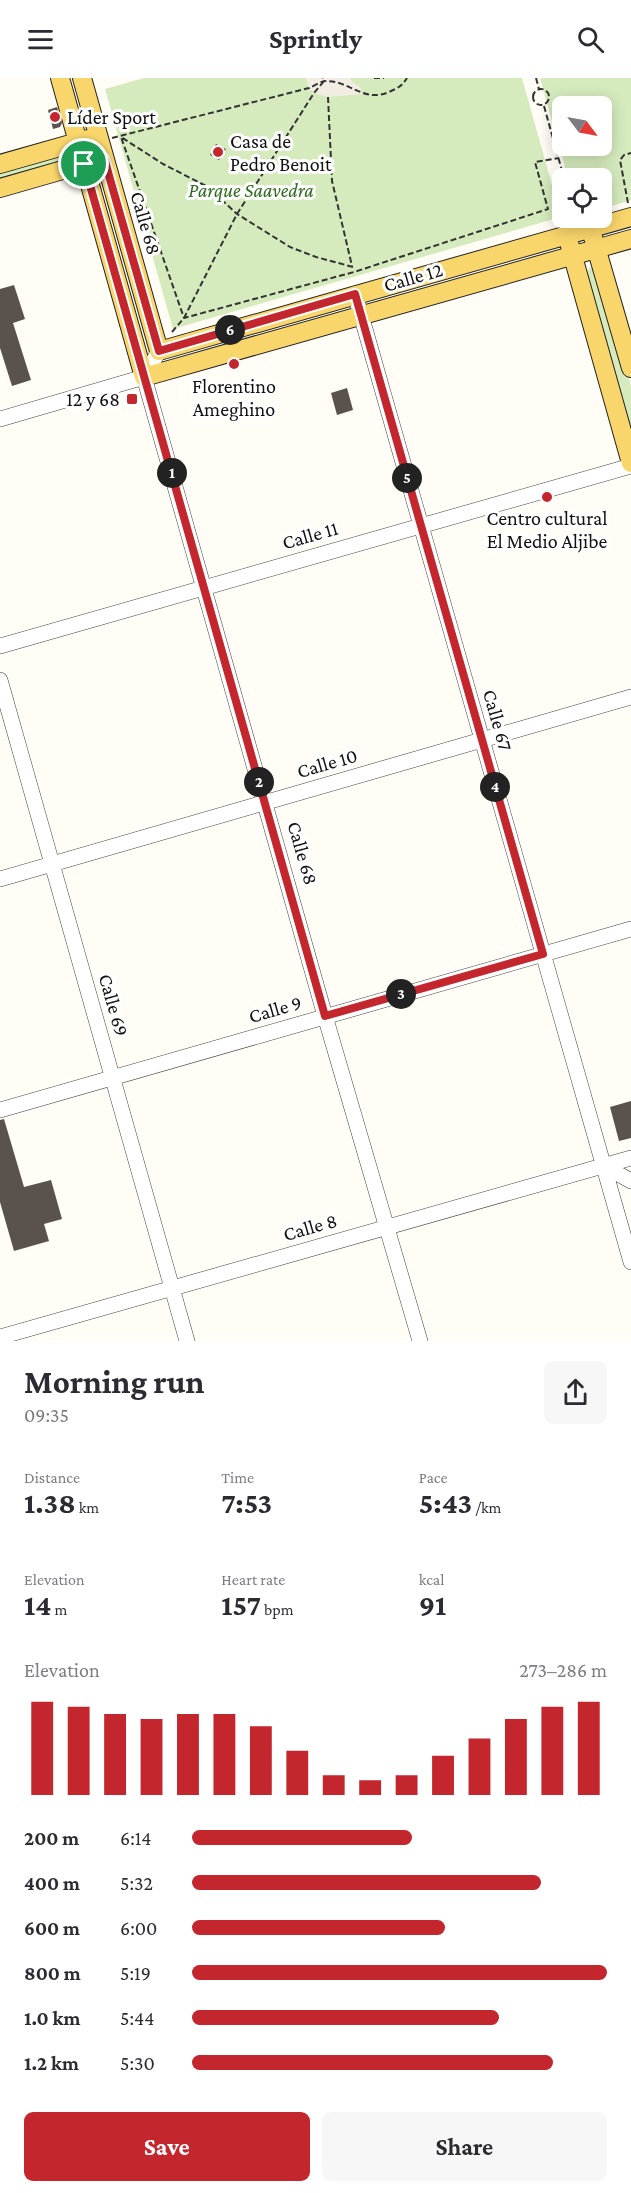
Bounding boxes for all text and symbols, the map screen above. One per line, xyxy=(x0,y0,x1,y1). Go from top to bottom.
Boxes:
icon: menu xyxy=(24,23,57,56)
icon: search xyxy=(574,23,607,56)
text: Sprintly xyxy=(269,24,362,54)
north arrow xyxy=(552,96,612,156)
map controls xyxy=(552,96,612,228)
place label: Líder Sport xyxy=(67,106,156,129)
marker: Líder Sport xyxy=(48,110,62,124)
place label: Casa de Pedro Benoit xyxy=(230,130,332,175)
pin xyxy=(58,138,109,189)
marker: Casa de Pedro Benoit xyxy=(211,145,225,159)
icon: arrive xyxy=(67,147,100,180)
button: locate xyxy=(552,168,612,228)
park label: Parque Saavedra xyxy=(188,179,314,202)
street label: Calle 68 xyxy=(126,189,166,257)
street label: Calle 12 xyxy=(381,258,445,296)
pin: 6 xyxy=(215,315,245,345)
text: 6 xyxy=(226,321,234,338)
marker: Florentino Ameghino xyxy=(227,357,241,371)
place label: Florentino Ameghino xyxy=(192,375,276,421)
place label: 12 y 68 xyxy=(66,388,120,411)
marker: 12 y 68 xyxy=(125,392,139,406)
pin: 1 xyxy=(157,458,187,488)
pin: 5 xyxy=(392,463,422,493)
text: 1 xyxy=(169,464,175,481)
text: 5 xyxy=(403,469,411,486)
marker: Centro cultural El Medio Aljibe xyxy=(540,490,554,504)
place label: Centro cultural El Medio Aljibe xyxy=(487,507,607,553)
street label: Calle 11 xyxy=(279,517,341,553)
street label: Calle 67 xyxy=(479,687,517,753)
street label: Calle 10 xyxy=(294,744,360,782)
pin: 2 xyxy=(244,767,274,797)
pin: 4 xyxy=(480,772,510,802)
text: 2 xyxy=(255,773,263,790)
text: 4 xyxy=(491,778,499,795)
street label: Calle 68 xyxy=(283,819,323,887)
street label: Calle 69 xyxy=(95,971,133,1039)
pin: 3 xyxy=(386,979,416,1009)
text: 3 xyxy=(397,985,405,1002)
street label: Calle 9 xyxy=(246,991,304,1027)
street label: Calle 8 xyxy=(281,1209,339,1245)
button: share xyxy=(544,1361,607,1424)
text: Morning run xyxy=(24,1363,205,1400)
text: 09:35 xyxy=(24,1404,69,1426)
text: Distance xyxy=(24,1469,80,1486)
text: Time xyxy=(221,1469,254,1486)
text: Pace xyxy=(419,1469,447,1486)
text: 1.38 xyxy=(24,1486,76,1519)
text: 7:53 xyxy=(221,1486,272,1519)
text: 5:43 xyxy=(419,1486,472,1519)
text: km xyxy=(76,1499,99,1516)
text: /km xyxy=(472,1499,501,1516)
text: Elevation xyxy=(24,1571,85,1588)
text: Heart rate xyxy=(221,1571,285,1588)
text: kcal xyxy=(419,1571,444,1588)
text: 14 xyxy=(24,1588,51,1621)
text: 157 xyxy=(221,1588,261,1621)
text: 91 xyxy=(419,1588,446,1621)
text: m xyxy=(51,1601,67,1618)
text: bpm xyxy=(261,1601,294,1618)
text: Elevation xyxy=(24,1659,100,1681)
text: 273–286 m xyxy=(519,1659,607,1681)
text: 200 m xyxy=(24,1827,79,1849)
text: 6:14 xyxy=(120,1827,152,1849)
text: 400 m xyxy=(24,1872,80,1894)
text: 5:32 xyxy=(120,1872,153,1894)
text: 600 m xyxy=(24,1917,80,1939)
text: 6:00 xyxy=(120,1917,157,1939)
text: 800 m xyxy=(24,1962,81,1984)
text: 5:19 xyxy=(120,1962,151,1984)
text: 1.0 km xyxy=(24,2007,80,2029)
text: 5:44 xyxy=(120,2007,154,2029)
text: 1.2 km xyxy=(24,2052,79,2074)
text: 5:30 xyxy=(120,2052,155,2074)
button: Save xyxy=(24,2112,310,2181)
button: Share xyxy=(322,2112,607,2181)

